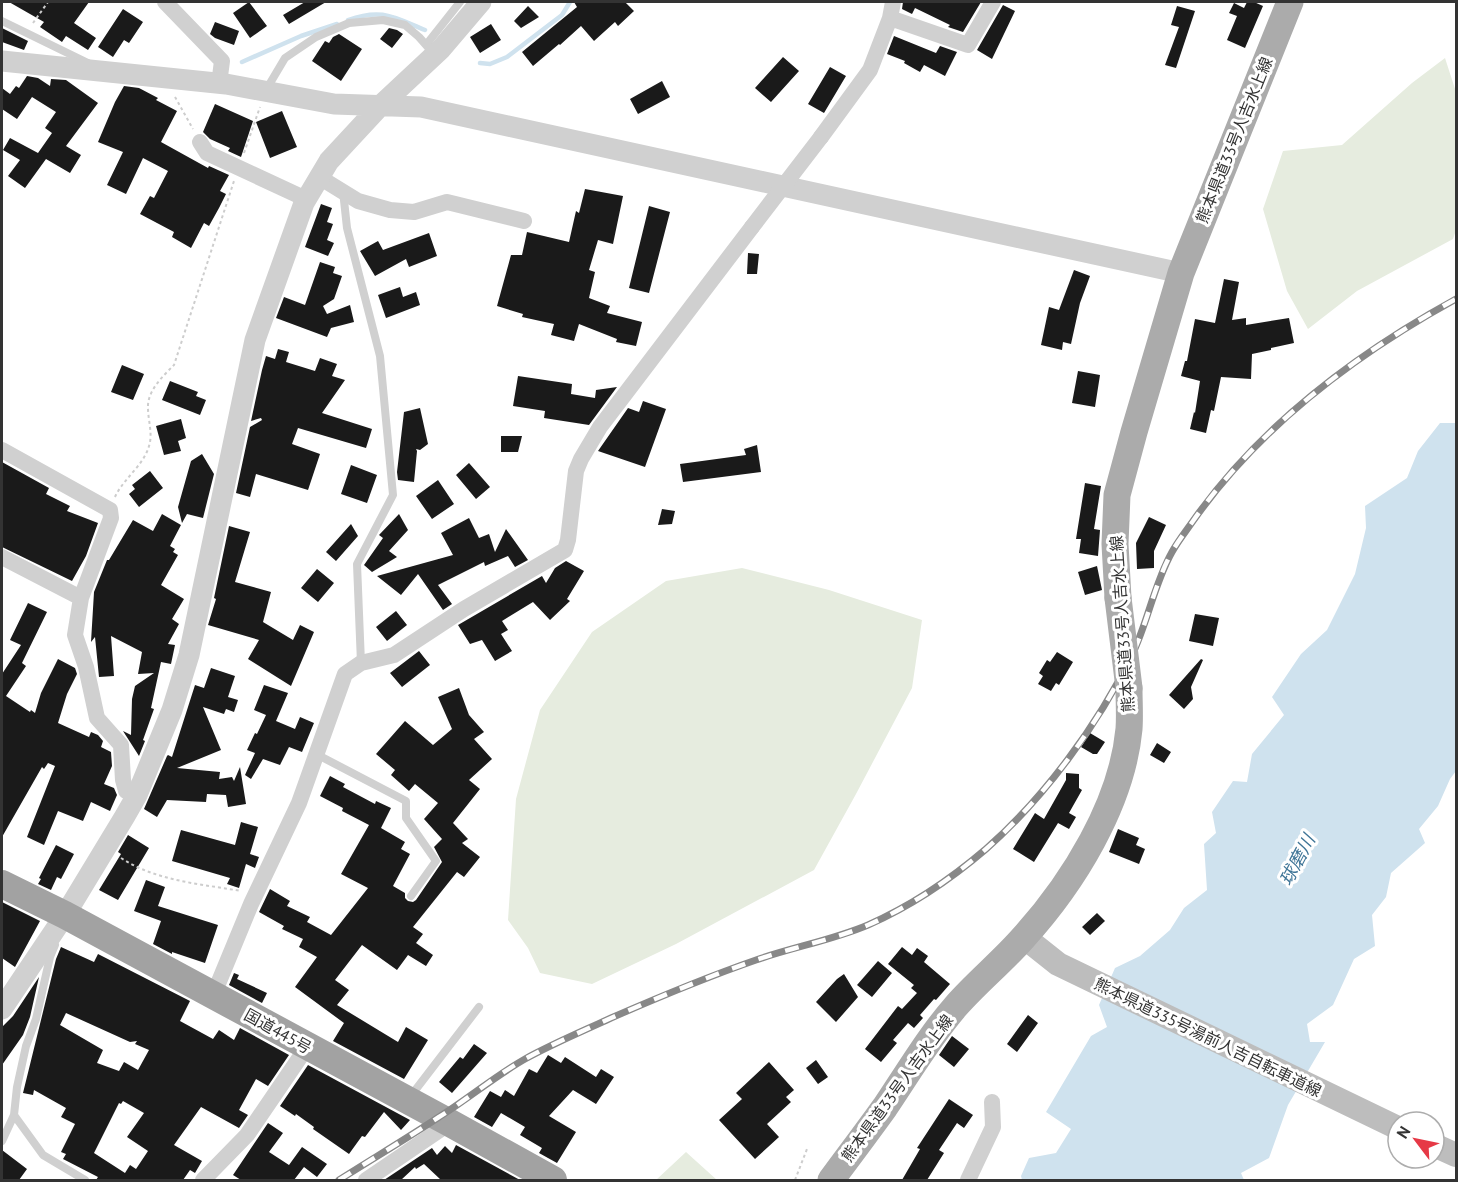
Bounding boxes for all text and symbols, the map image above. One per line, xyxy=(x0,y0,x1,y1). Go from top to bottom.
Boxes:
street label: 熊本県道33号人吉水上線 xyxy=(1191,54,1277,226)
street label: 熊本県道33号人吉水上線 xyxy=(1106,535,1138,713)
water label: 球磨川 xyxy=(1274,829,1321,889)
street label: 熊本県道335号湯前人吉自転車道線 xyxy=(1091,973,1325,1101)
street label: 国道445号 xyxy=(241,1004,315,1058)
street label: 熊本県道33号人吉水上線 xyxy=(837,1010,957,1166)
north arrow xyxy=(1386,1110,1446,1170)
text: N xyxy=(1392,1122,1415,1142)

